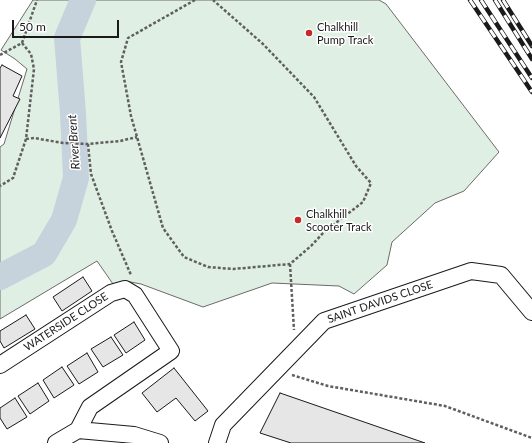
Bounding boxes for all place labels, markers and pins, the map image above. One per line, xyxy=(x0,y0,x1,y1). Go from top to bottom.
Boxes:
place label: Chalkhill Pump Track xyxy=(317,20,373,46)
marker: Chalkhill Pump Track xyxy=(304,28,314,38)
place label: Chalkhill Scooter Track xyxy=(306,207,372,233)
marker: Chalkhill Scooter Track xyxy=(293,215,303,225)

